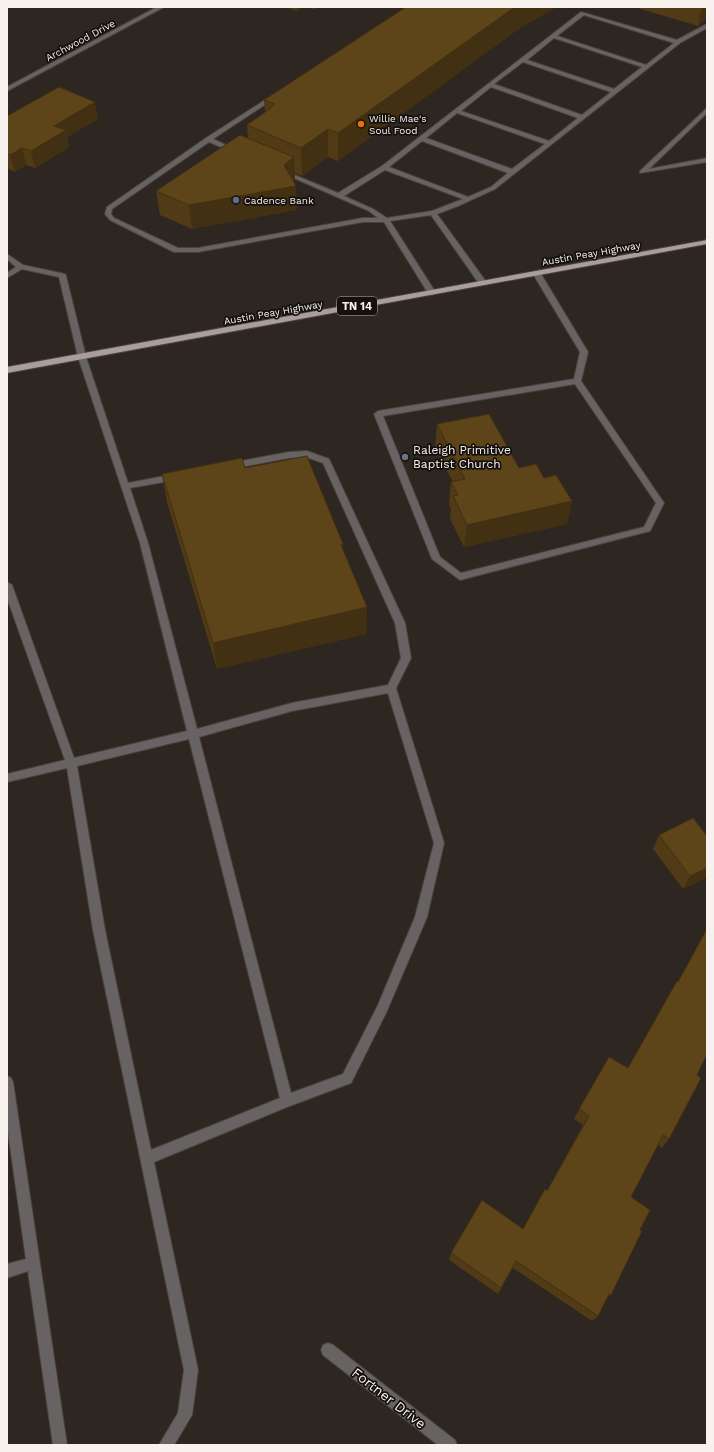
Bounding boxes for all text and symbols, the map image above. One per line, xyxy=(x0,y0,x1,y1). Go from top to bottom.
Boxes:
street label: Archwood Drive xyxy=(44,17,117,63)
place label: Willie Mae's Soul Food xyxy=(369,113,426,136)
marker: Willie Mae's Soul Food xyxy=(356,119,366,129)
marker: Cadence Bank xyxy=(231,195,241,205)
place label: Cadence Bank xyxy=(244,195,314,206)
street label: Austin Peay Highway xyxy=(541,239,642,268)
road number: TN 14 xyxy=(337,297,377,315)
street label: Austin Peay Highway xyxy=(223,298,324,327)
place label: Raleigh Primitive Baptist Church xyxy=(413,443,511,471)
marker: Raleigh Primitive Baptist Church xyxy=(400,452,410,462)
street label: Fortner Drive xyxy=(349,1364,429,1432)

